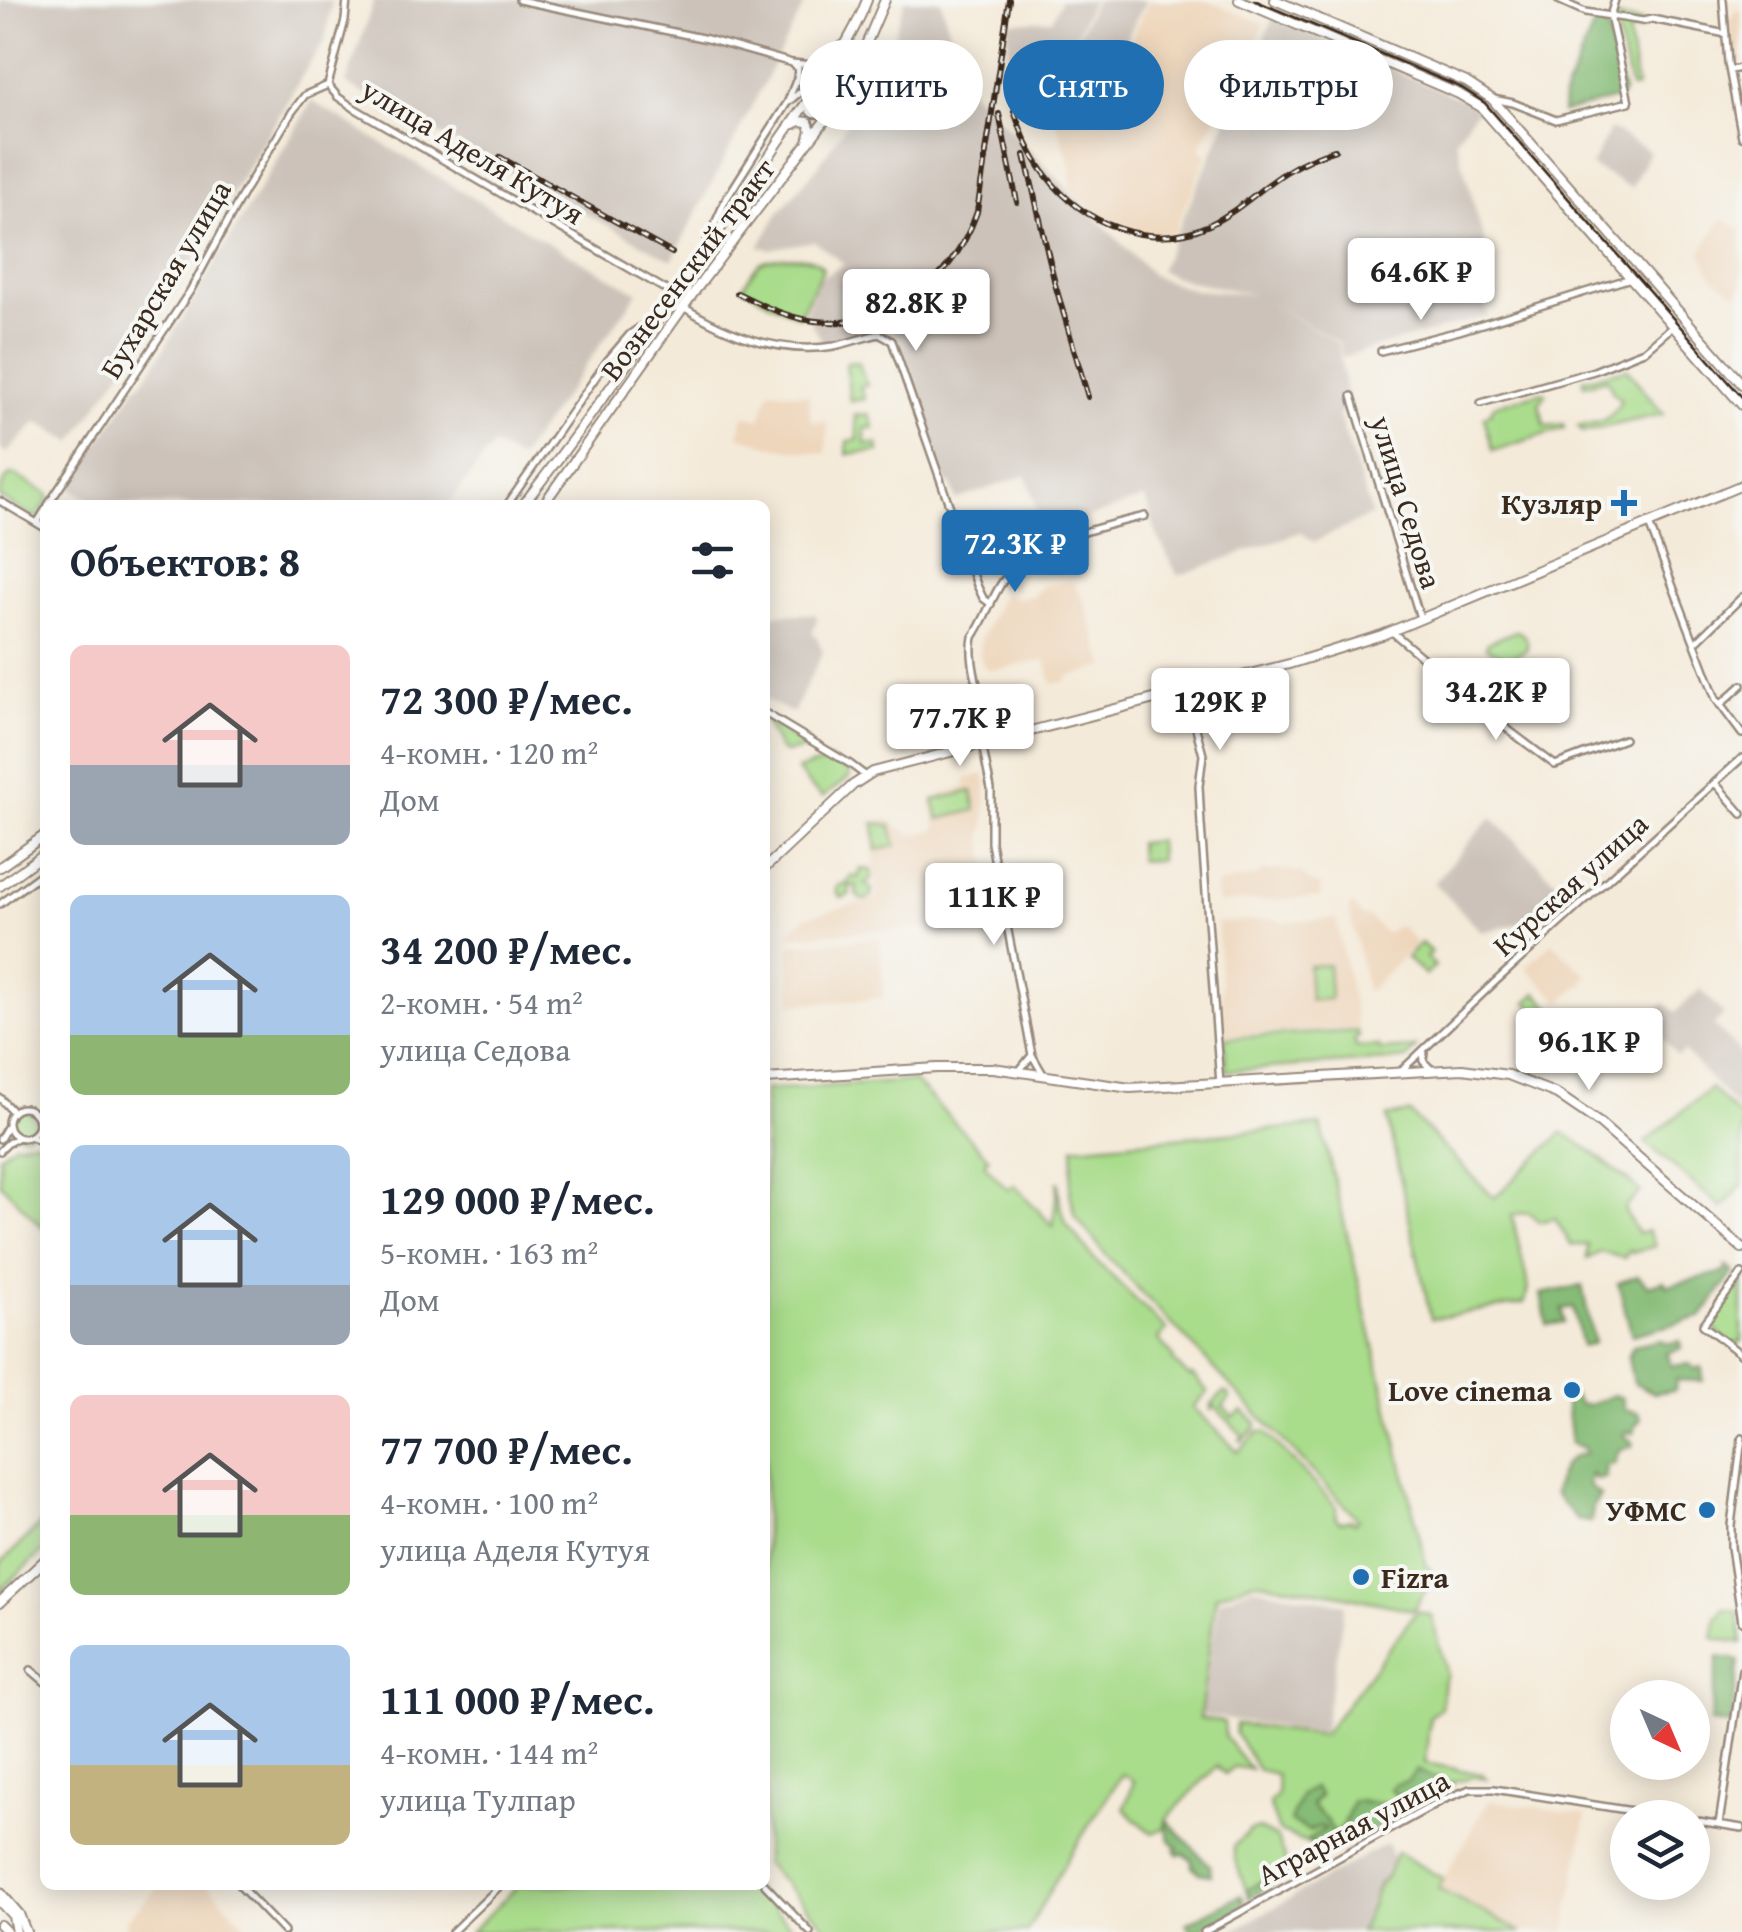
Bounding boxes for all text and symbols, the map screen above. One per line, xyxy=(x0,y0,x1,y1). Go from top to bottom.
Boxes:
chip: Купить xyxy=(800,40,983,130)
chip: Снять xyxy=(1003,40,1164,130)
chip: Фильтры xyxy=(1184,40,1393,130)
street label: улица Аделя Кутуя xyxy=(352,66,593,235)
street label: Вознесенский тракт xyxy=(589,148,786,389)
street label: Бухарская улица xyxy=(88,171,242,386)
pin: 64.6K ₽ xyxy=(1329,238,1513,323)
text: 64.6K ₽ xyxy=(1370,247,1472,294)
pin: 82.8K ₽ xyxy=(824,269,1008,354)
text: 82.8K ₽ xyxy=(865,278,967,325)
street label: улица Седова xyxy=(1360,409,1454,594)
place label: Кузляр xyxy=(1501,481,1602,525)
marker: Кузляр xyxy=(1611,490,1637,516)
pin: 72.3K ₽ xyxy=(923,510,1107,595)
text: 72.3K ₽ xyxy=(964,519,1066,566)
text: Объектов: 8 xyxy=(70,530,300,591)
icon: filters xyxy=(685,533,740,588)
pin: 34.2K ₽ xyxy=(1404,658,1588,743)
text: 34.2K ₽ xyxy=(1445,667,1547,714)
text: 72 300 ₽/мес. xyxy=(380,668,633,729)
pin: 129K ₽ xyxy=(1139,668,1301,753)
text: 129K ₽ xyxy=(1173,677,1267,724)
pin: 77.7K ₽ xyxy=(868,684,1052,769)
icon: home xyxy=(150,685,270,805)
text: 77.7K ₽ xyxy=(909,693,1011,740)
text: 4-комн. · 120 m² xyxy=(380,729,598,776)
text: Дом xyxy=(380,776,440,823)
street label: Курская улица xyxy=(1482,802,1658,966)
pin: 111K ₽ xyxy=(913,863,1075,948)
text: 111K ₽ xyxy=(947,872,1041,919)
text: 34 200 ₽/мес. xyxy=(380,918,633,979)
icon: home xyxy=(150,935,270,1055)
text: 2-комн. · 54 m² xyxy=(380,979,583,1026)
pin: 96.1K ₽ xyxy=(1497,1008,1681,1093)
text: 96.1K ₽ xyxy=(1538,1017,1640,1064)
text: улица Седова xyxy=(380,1026,570,1073)
text: 129 000 ₽/мес. xyxy=(380,1168,654,1229)
icon: home xyxy=(150,1185,270,1305)
text: 5-комн. · 163 m² xyxy=(380,1229,598,1276)
text: Дом xyxy=(380,1276,440,1323)
place label: Love cinema xyxy=(1388,1368,1553,1412)
marker: Love cinema xyxy=(1561,1379,1583,1401)
text: 77 700 ₽/мес. xyxy=(380,1418,633,1479)
icon: home xyxy=(150,1435,270,1555)
text: 4-комн. · 100 m² xyxy=(380,1479,598,1526)
place label: УФМС xyxy=(1606,1488,1687,1532)
marker: УФМС xyxy=(1696,1499,1718,1521)
text: улица Аделя Кутуя xyxy=(380,1526,650,1573)
place label: Fizra xyxy=(1381,1555,1450,1599)
marker: Fizra xyxy=(1350,1566,1372,1588)
text: 111 000 ₽/мес. xyxy=(380,1668,654,1729)
north arrow xyxy=(1610,1680,1710,1780)
map controls xyxy=(1610,1680,1710,1900)
icon: home xyxy=(150,1685,270,1805)
text: 4-комн. · 144 m² xyxy=(380,1729,598,1776)
street label: Аграрная улица xyxy=(1249,1757,1458,1896)
text: улица Тулпар xyxy=(380,1776,576,1823)
button: layers xyxy=(1610,1800,1710,1900)

